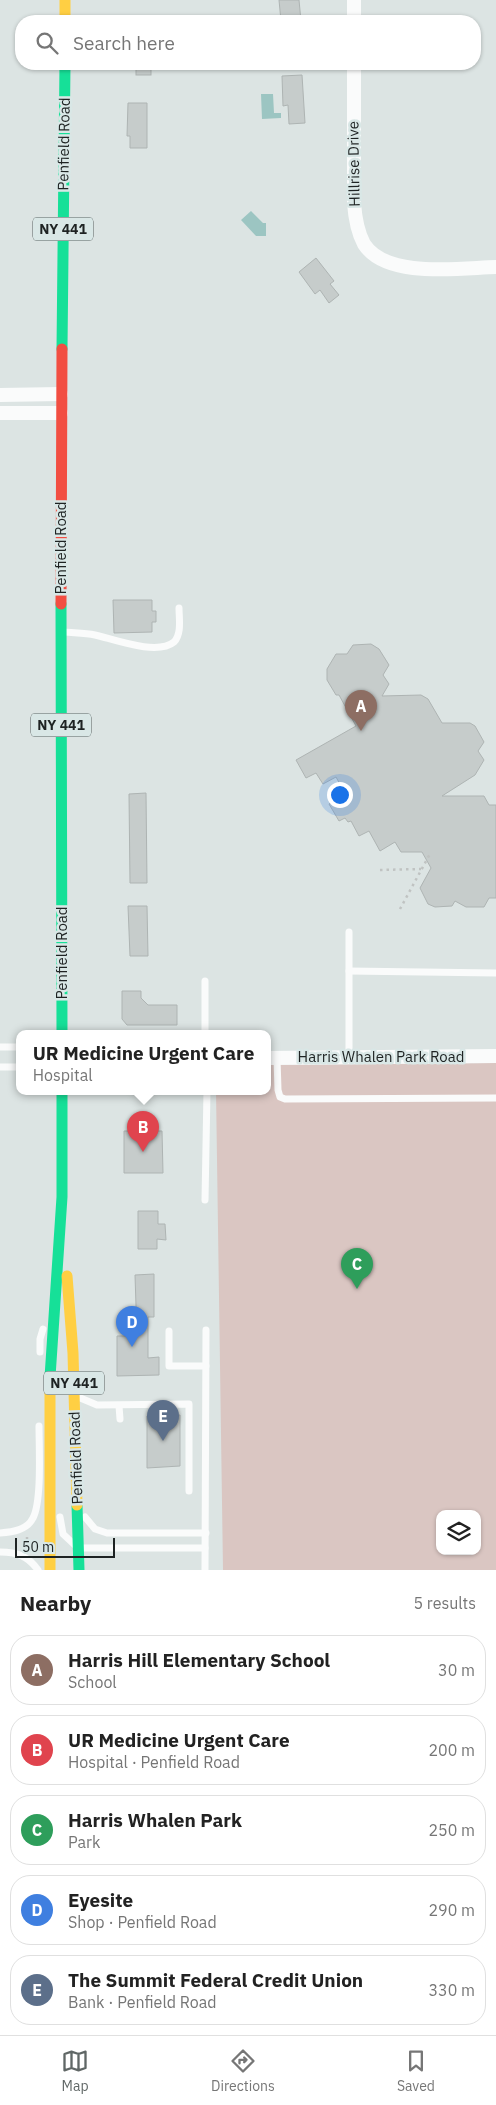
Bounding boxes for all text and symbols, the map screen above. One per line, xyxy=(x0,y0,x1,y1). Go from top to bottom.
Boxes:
search box xyxy=(15,15,481,70)
icon: search xyxy=(33,29,61,57)
text: Search here xyxy=(73,31,175,55)
street label: Penfield Road xyxy=(53,97,74,191)
street label: Hillrise Drive xyxy=(343,121,364,207)
road number: NY 441 xyxy=(33,218,93,240)
street label: Penfield Road xyxy=(51,501,70,595)
pin: A xyxy=(345,690,377,731)
road number: NY 441 xyxy=(31,714,91,736)
your location xyxy=(327,782,353,808)
street label: Penfield Road xyxy=(52,906,71,1000)
popup xyxy=(16,1030,271,1095)
text: UR Medicine Urgent Care xyxy=(33,1041,254,1065)
street label: Harris Whalen Park Road xyxy=(298,1047,464,1066)
text: Hospital xyxy=(33,1065,93,1085)
pin: B xyxy=(127,1111,159,1152)
pin: C xyxy=(341,1248,373,1289)
pin: D xyxy=(116,1306,148,1347)
road number: NY 441 xyxy=(44,1372,104,1395)
pin: E xyxy=(147,1400,179,1441)
street label: Penfield Road xyxy=(64,1411,87,1505)
map controls xyxy=(436,1510,481,1555)
button: layers xyxy=(436,1510,481,1555)
scale bar xyxy=(15,1535,115,1558)
text: 50 m xyxy=(22,1538,54,1556)
text: Nearby xyxy=(20,1589,91,1617)
text: 5 results xyxy=(413,1593,476,1613)
text: Harris Hill Elementary School xyxy=(68,1648,330,1672)
text: A xyxy=(32,1660,42,1680)
text: 30 m xyxy=(438,1660,475,1680)
text: School xyxy=(68,1672,117,1692)
text: UR Medicine Urgent Care xyxy=(68,1728,290,1752)
text: B xyxy=(32,1740,42,1760)
text: 200 m xyxy=(428,1740,475,1760)
text: Hospital · Penfield Road xyxy=(68,1752,240,1772)
text: Harris Whalen Park xyxy=(68,1808,242,1832)
text: C xyxy=(32,1820,42,1840)
text: 250 m xyxy=(428,1820,475,1840)
text: Park xyxy=(68,1832,100,1852)
text: Eyesite xyxy=(68,1888,133,1912)
text: D xyxy=(31,1900,43,1920)
text: 290 m xyxy=(428,1900,475,1920)
text: Shop · Penfield Road xyxy=(68,1912,217,1932)
text: The Summit Federal Credit Union xyxy=(68,1968,363,1992)
text: E xyxy=(32,1980,42,2000)
text: 330 m xyxy=(428,1980,475,2000)
text: Bank · Penfield Road xyxy=(68,1992,217,2012)
tab: Map xyxy=(61,2047,89,2095)
tab: Directions xyxy=(211,2047,275,2095)
tab: Saved xyxy=(397,2047,435,2095)

